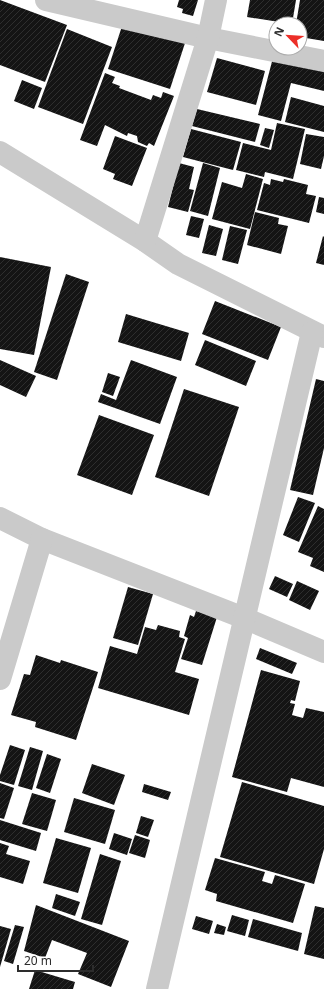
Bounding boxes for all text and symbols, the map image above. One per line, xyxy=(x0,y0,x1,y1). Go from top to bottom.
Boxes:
north arrow xyxy=(268,16,308,56)
text: N xyxy=(270,24,287,39)
scale bar xyxy=(18,947,93,973)
text: 20 m xyxy=(24,952,52,969)

